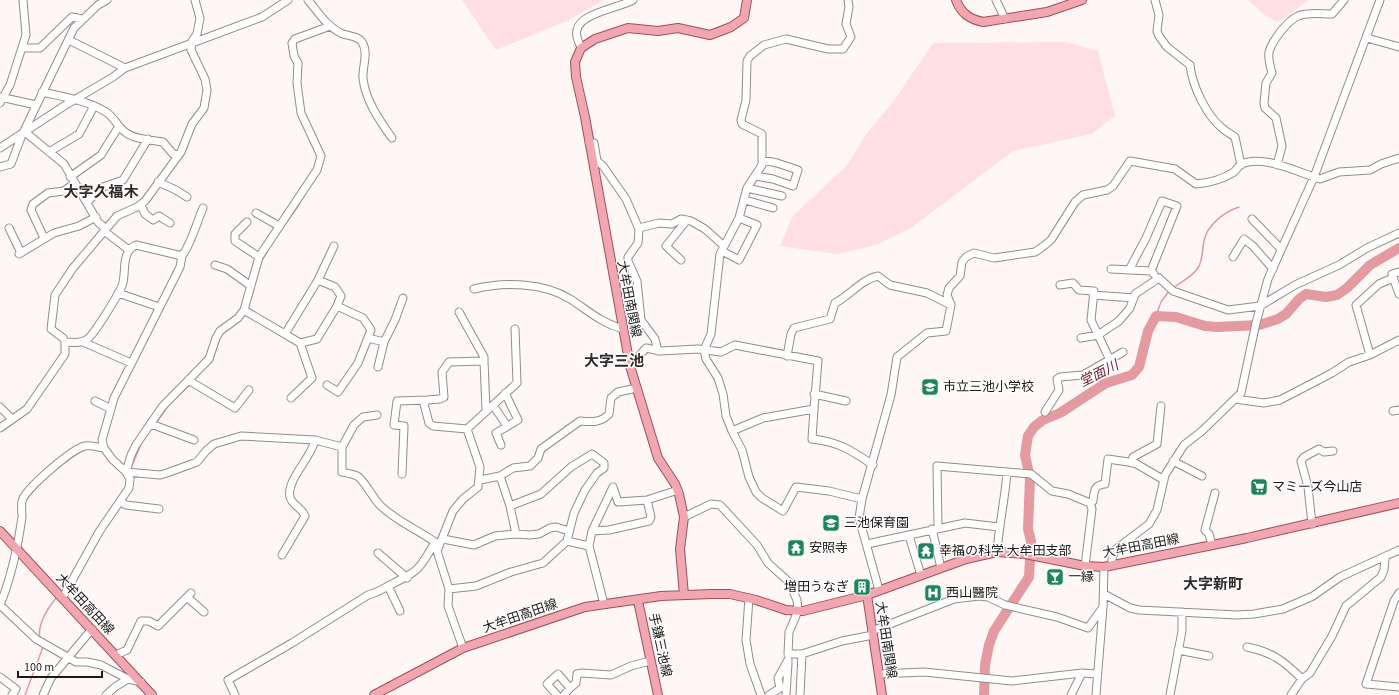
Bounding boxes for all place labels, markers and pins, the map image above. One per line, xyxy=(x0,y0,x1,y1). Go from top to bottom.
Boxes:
school or university icon: 市立三池小学校 xyxy=(920,377,940,397)
place label: 市立三池小学校 xyxy=(943,378,1034,396)
supermarket icon: マミーズ今山店 xyxy=(1249,477,1269,497)
place label: マミーズ今山店 xyxy=(1272,478,1362,496)
school or university icon: 三池保育園 xyxy=(821,513,841,533)
place label: 三池保育園 xyxy=(844,514,909,532)
temple icon: 安照寺 xyxy=(786,538,806,558)
place label: 安照寺 xyxy=(809,539,848,557)
temple icon: 幸福の科学 大牟田支部 xyxy=(916,541,936,561)
place label: 幸福の科学 大牟田支部 xyxy=(939,542,1072,560)
bar icon: 一縁 xyxy=(1045,567,1065,587)
place label: 一縁 xyxy=(1068,568,1094,586)
building icon: 増田うなぎ xyxy=(852,577,872,597)
place label: 増田うなぎ xyxy=(784,578,849,596)
hospital icon: 西山醫院 xyxy=(923,583,943,603)
place label: 西山醫院 xyxy=(946,584,998,602)

